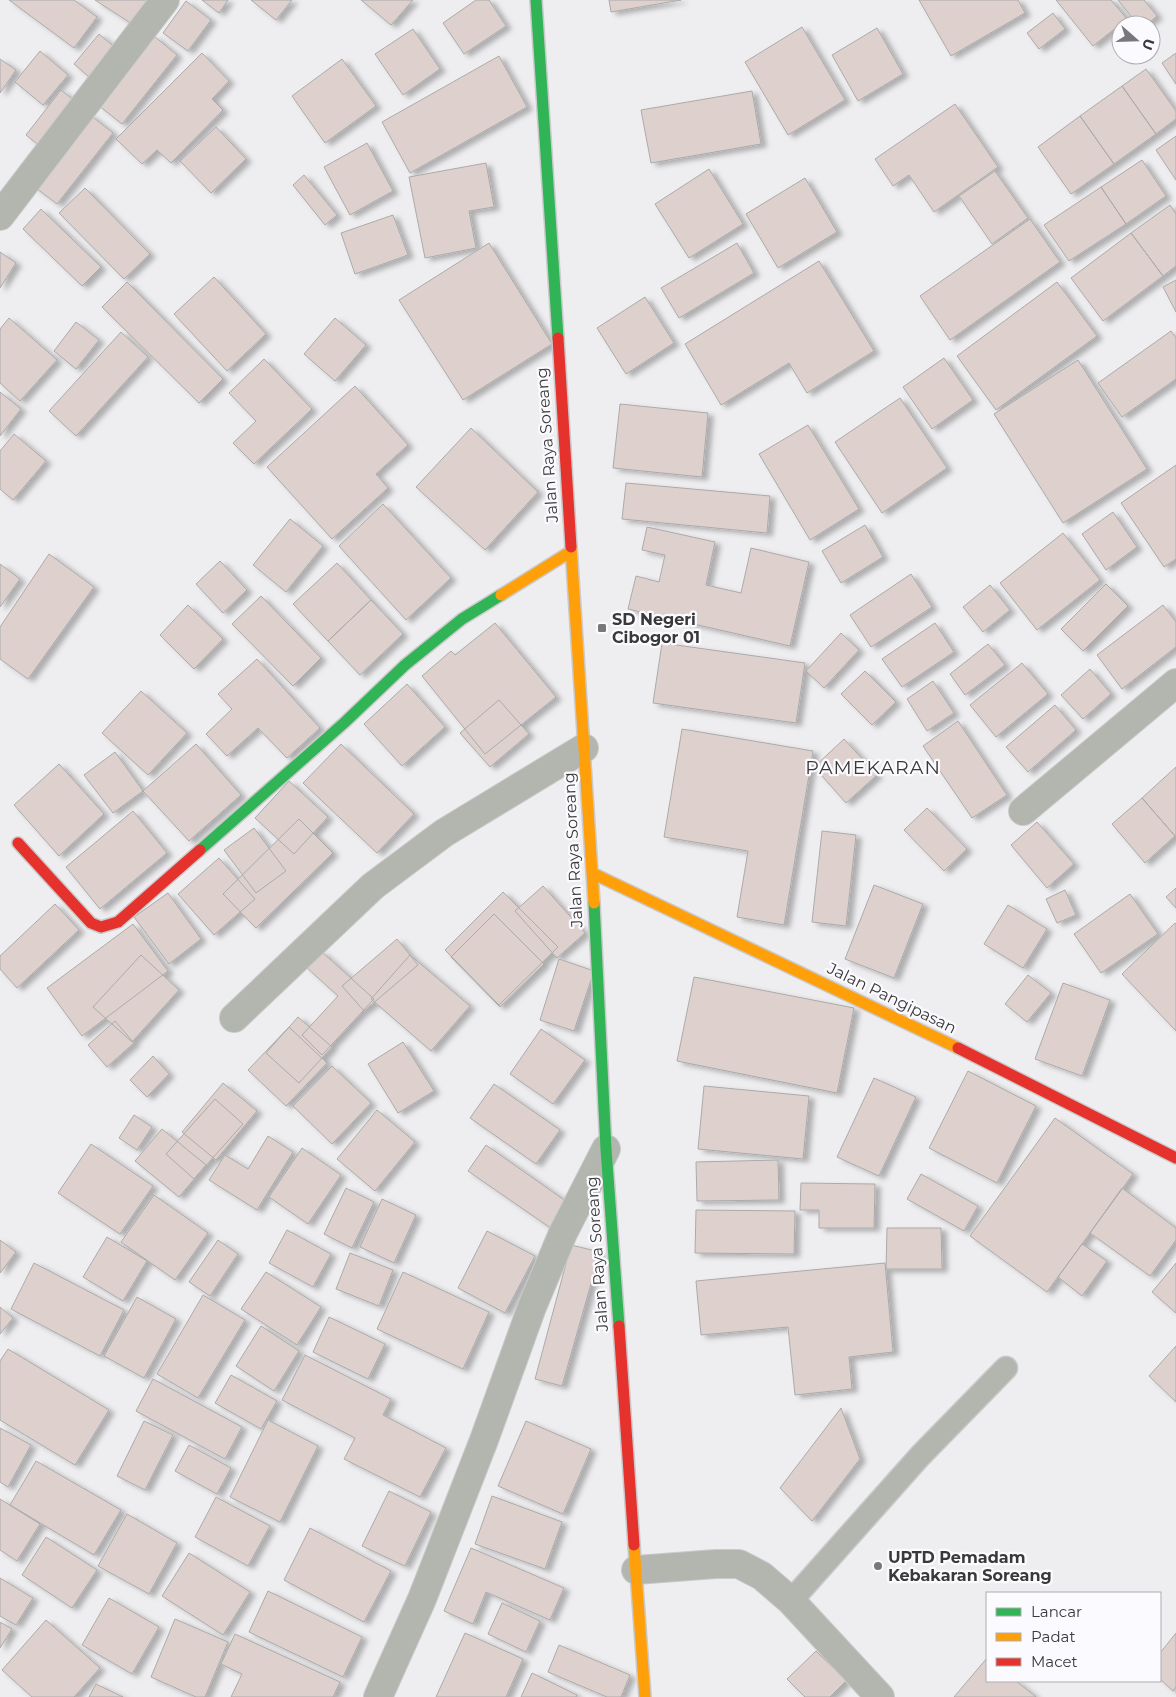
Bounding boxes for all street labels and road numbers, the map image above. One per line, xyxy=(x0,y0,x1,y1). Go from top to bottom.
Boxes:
street label: Jalan Raya Soreang xyxy=(532,367,562,524)
street label: Jalan Raya Soreang xyxy=(559,772,587,929)
street label: Jalan Pangipasan xyxy=(823,958,960,1038)
street label: Jalan Raya Soreang xyxy=(582,1176,612,1333)

